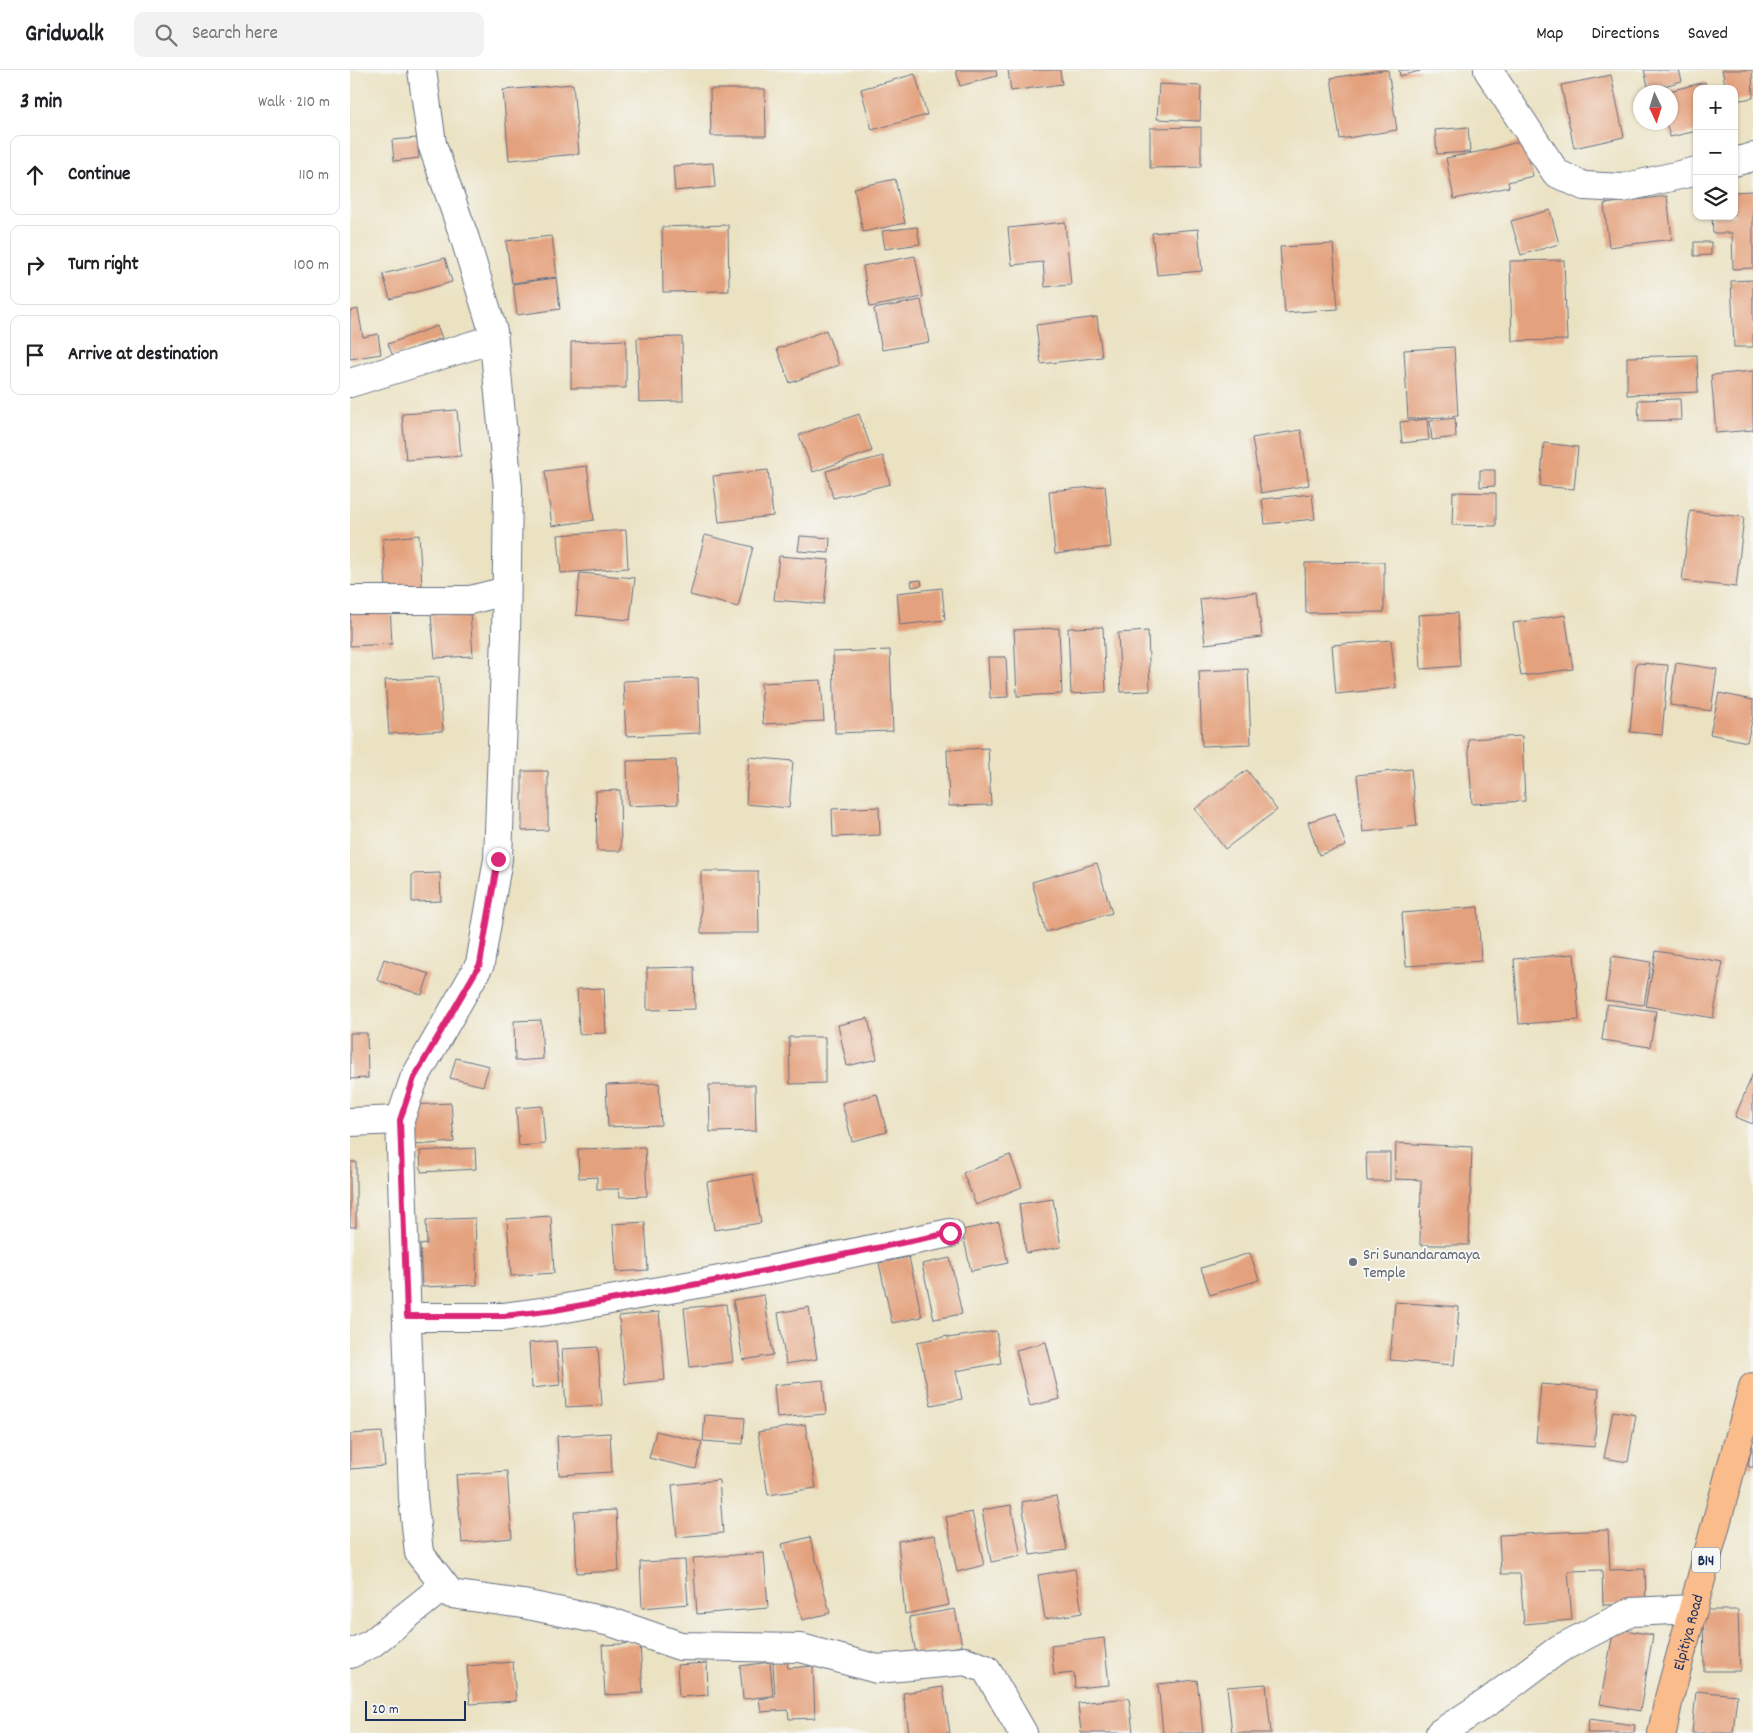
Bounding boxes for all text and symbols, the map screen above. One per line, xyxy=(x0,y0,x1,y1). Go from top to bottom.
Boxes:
search box xyxy=(134,12,484,57)
text: Gridwalk xyxy=(25,18,104,52)
icon: search xyxy=(152,21,180,49)
text: Search here xyxy=(192,21,278,48)
text: Map xyxy=(1536,22,1563,47)
text: Directions xyxy=(1591,22,1660,47)
text: Saved xyxy=(1688,22,1728,47)
north arrow xyxy=(1633,85,1678,130)
map controls xyxy=(1693,85,1738,220)
button: + xyxy=(1693,85,1738,130)
text: 3 min xyxy=(20,88,62,118)
text: Walk · 210 m xyxy=(258,91,330,114)
button: − xyxy=(1693,130,1738,175)
icon: ahead xyxy=(21,161,49,189)
text: Continue xyxy=(68,162,130,189)
text: 110 m xyxy=(299,164,329,187)
button: layers xyxy=(1693,175,1738,220)
icon: right xyxy=(21,251,49,279)
text: Turn right xyxy=(68,252,139,279)
text: 100 m xyxy=(293,254,329,277)
icon: arrive xyxy=(21,341,49,369)
text: Arrive at destination xyxy=(68,342,218,369)
route end xyxy=(487,848,510,871)
route start xyxy=(939,1222,962,1245)
place label: Sri Sunandaramaya Temple xyxy=(1363,1244,1480,1285)
marker: Sri Sunandaramaya Temple xyxy=(1347,1256,1359,1268)
road number: B14 xyxy=(1692,1548,1720,1572)
street label: Elpitiya Road xyxy=(1668,1592,1710,1673)
scale bar xyxy=(365,1698,466,1721)
text: 20 m xyxy=(372,1700,399,1720)

